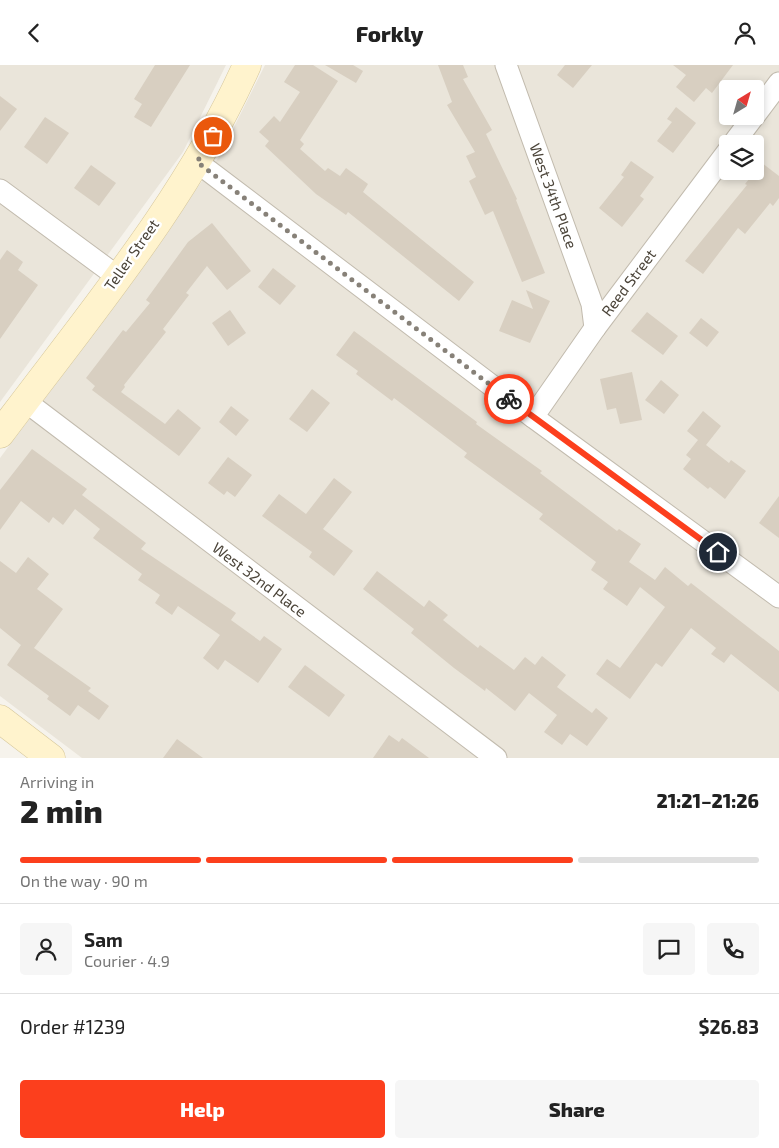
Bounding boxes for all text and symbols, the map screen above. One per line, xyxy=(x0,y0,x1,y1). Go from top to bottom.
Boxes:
icon: back xyxy=(20,19,48,47)
icon: person xyxy=(731,19,759,47)
text: Forkly xyxy=(356,20,423,46)
north arrow xyxy=(719,80,764,125)
map controls xyxy=(719,80,764,180)
pin xyxy=(192,115,234,157)
icon: bag xyxy=(199,122,227,150)
button: layers xyxy=(719,135,764,180)
street label: West 34th Place xyxy=(527,141,581,251)
street label: Teller Street xyxy=(100,215,162,294)
street label: Reed Street xyxy=(597,245,659,319)
courier xyxy=(484,374,534,424)
icon: bike xyxy=(495,385,523,413)
pin xyxy=(697,531,739,573)
street label: West 32nd Place xyxy=(209,538,310,620)
icon: home xyxy=(704,538,732,566)
text: Arriving in xyxy=(20,772,94,791)
text: 21:21–21:26 xyxy=(656,789,759,812)
text: 2 min xyxy=(20,791,103,829)
text: On the way · 90 m xyxy=(20,871,148,890)
button: person xyxy=(20,923,72,975)
button: chat xyxy=(643,923,695,975)
button: phone xyxy=(707,923,759,975)
text: Sam xyxy=(84,928,123,951)
text: Courier · 4.9 xyxy=(84,951,170,970)
text: Order #1239 xyxy=(20,1015,125,1038)
text: $26.83 xyxy=(698,1015,759,1038)
button: Help xyxy=(20,1080,385,1138)
button: Share xyxy=(395,1080,759,1138)

